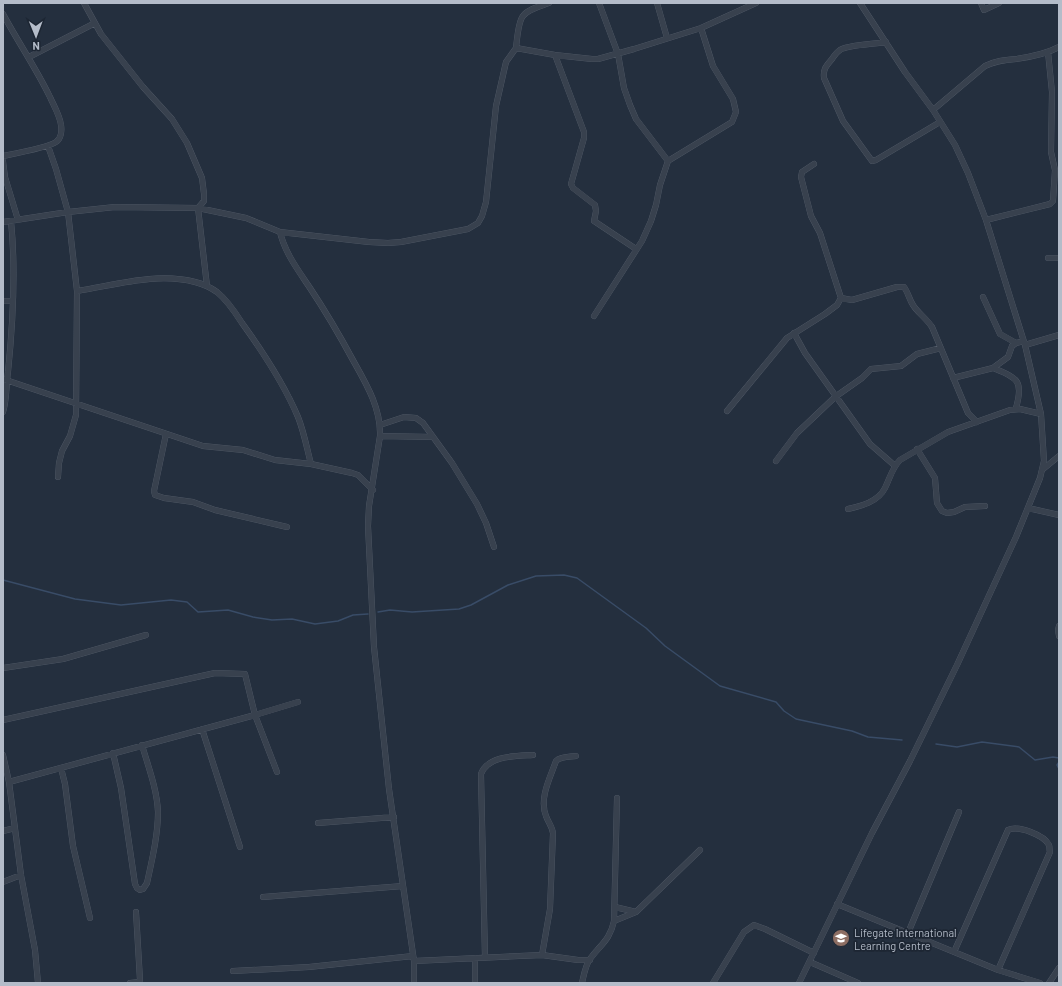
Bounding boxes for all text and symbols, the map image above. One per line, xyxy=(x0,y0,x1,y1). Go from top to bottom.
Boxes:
north arrow xyxy=(16,16,56,56)
text: N xyxy=(32,40,40,53)
place label: Lifegate International Learning Centre xyxy=(854,926,957,952)
school or university icon: Lifegate International Learning Centre xyxy=(831,928,851,948)

